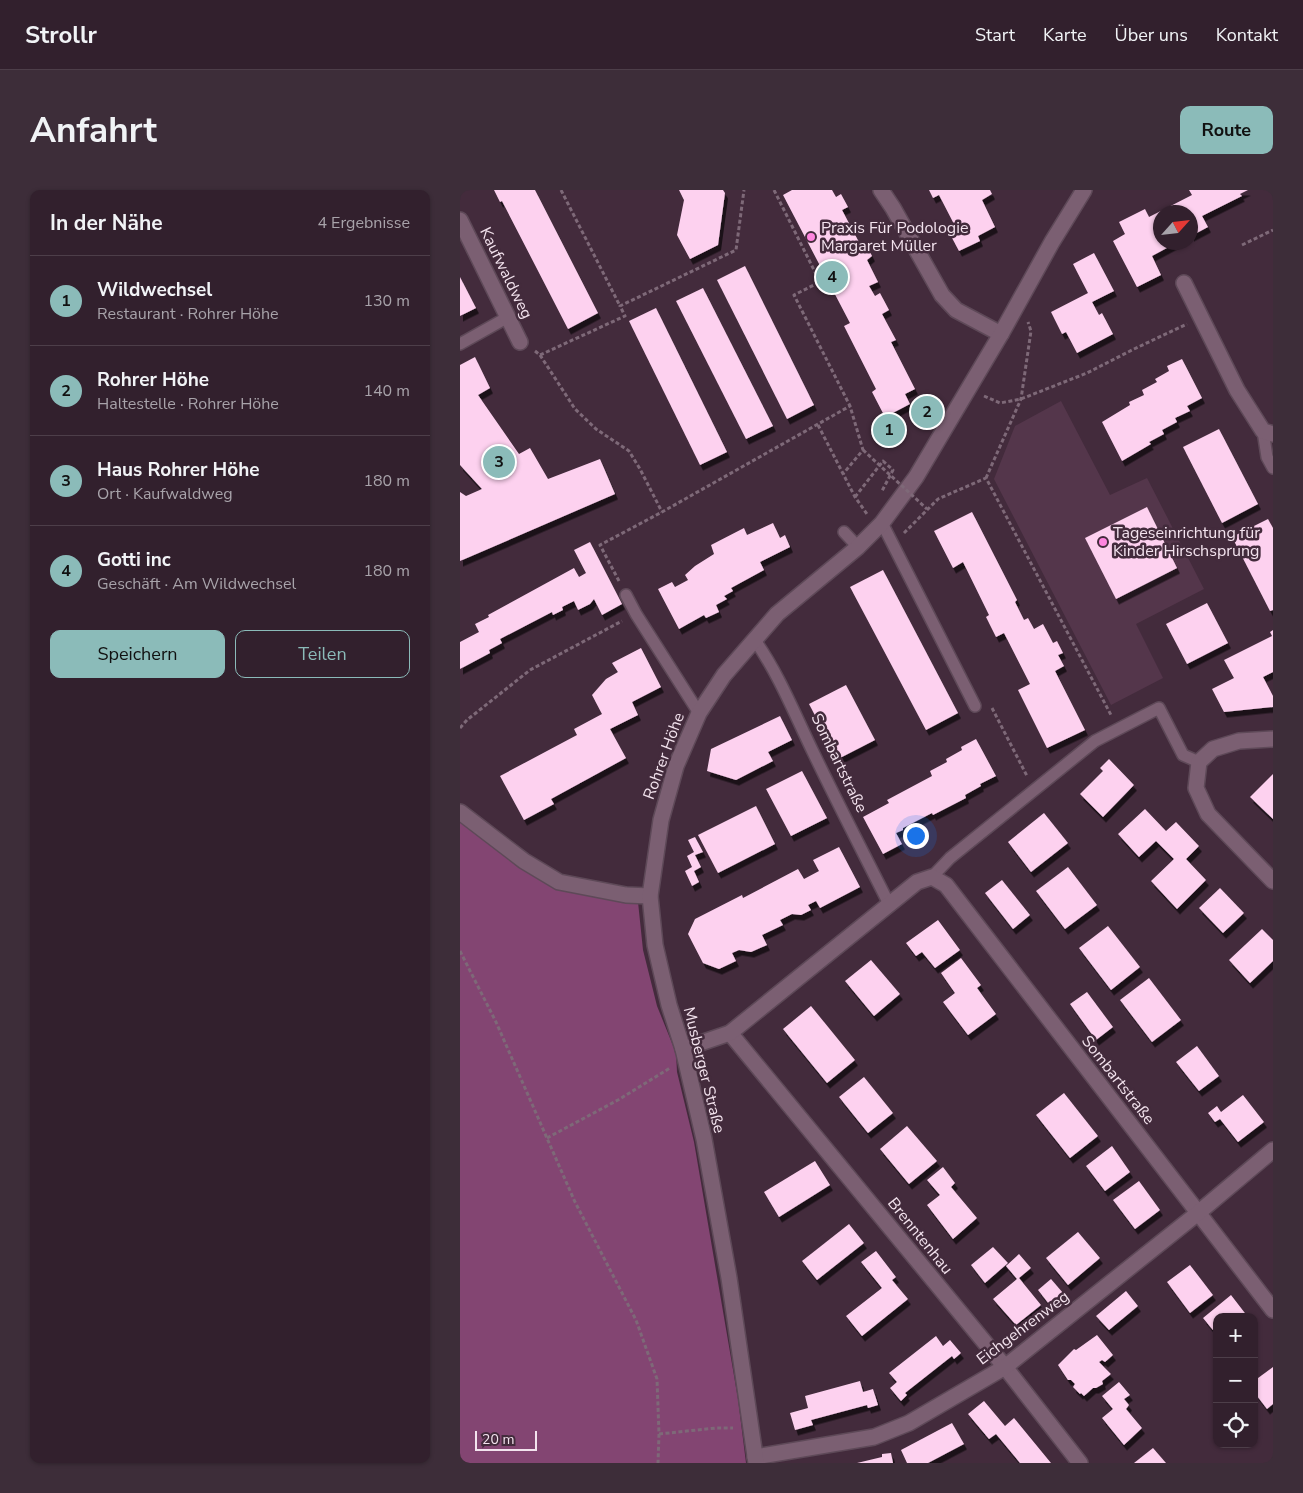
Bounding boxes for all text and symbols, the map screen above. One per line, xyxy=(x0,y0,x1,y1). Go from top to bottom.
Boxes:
text: Strollr xyxy=(25,19,97,51)
text: Start xyxy=(975,23,1015,47)
text: Karte xyxy=(1043,23,1087,47)
text: Über uns xyxy=(1115,23,1188,47)
text: Kontakt xyxy=(1216,23,1278,47)
button: Route xyxy=(1180,106,1273,154)
text: Anfahrt xyxy=(30,107,157,154)
north arrow xyxy=(1153,205,1198,250)
text: In der Nähe xyxy=(50,209,163,237)
text: 4 Ergebnisse xyxy=(317,212,410,234)
place label: Praxis Für Podologie Margaret Müller xyxy=(821,217,968,257)
street label: Kaufwaldweg xyxy=(474,223,538,323)
marker: Praxis Für Podologie Margaret Müller xyxy=(805,231,817,243)
pin: 4 xyxy=(816,258,848,296)
text: Wildwechsel xyxy=(97,277,212,303)
text: 1 xyxy=(61,290,71,312)
text: 130 m xyxy=(363,290,410,312)
text: Restaurant · Rohrer Höhe xyxy=(97,303,279,325)
text: Rohrer Höhe xyxy=(97,367,209,393)
text: 2 xyxy=(61,380,71,402)
text: 140 m xyxy=(363,380,410,402)
text: Haltestelle · Rohrer Höhe xyxy=(97,393,279,415)
pin: 2 xyxy=(911,393,943,431)
pin: 1 xyxy=(873,411,905,449)
pin: 3 xyxy=(483,443,515,481)
text: Haus Rohrer Höhe xyxy=(97,457,260,483)
text: 3 xyxy=(61,470,71,492)
text: 180 m xyxy=(363,470,410,492)
text: Ort · Kaufwaldweg xyxy=(97,483,233,505)
place label: Tageseinrichtung für Kinder Hirschsprung xyxy=(1113,522,1260,562)
marker: Tageseinrichtung für Kinder Hirschsprung xyxy=(1097,536,1109,548)
text: Gotti inc xyxy=(97,547,171,573)
text: 4 xyxy=(61,560,71,582)
text: 180 m xyxy=(363,560,410,582)
text: Geschäft · Am Wildwechsel xyxy=(97,573,296,595)
button: Speichern xyxy=(50,630,225,678)
button: Teilen xyxy=(235,630,410,678)
street label: Rohrer Höhe xyxy=(638,709,690,803)
street label: Sombartstraße xyxy=(806,710,872,816)
your location xyxy=(903,823,929,849)
street label: Musberger Straße xyxy=(678,1005,730,1135)
street label: Sombartstraße xyxy=(1076,1031,1160,1129)
street label: Brenntenhau xyxy=(882,1193,958,1279)
street label: Eichgehrenweg xyxy=(972,1286,1074,1370)
map controls xyxy=(1213,1313,1258,1448)
button: + xyxy=(1213,1313,1258,1358)
button: − xyxy=(1213,1358,1258,1403)
button: locate xyxy=(1213,1403,1258,1448)
scale bar xyxy=(475,1428,538,1451)
text: 20 m xyxy=(482,1430,514,1449)

